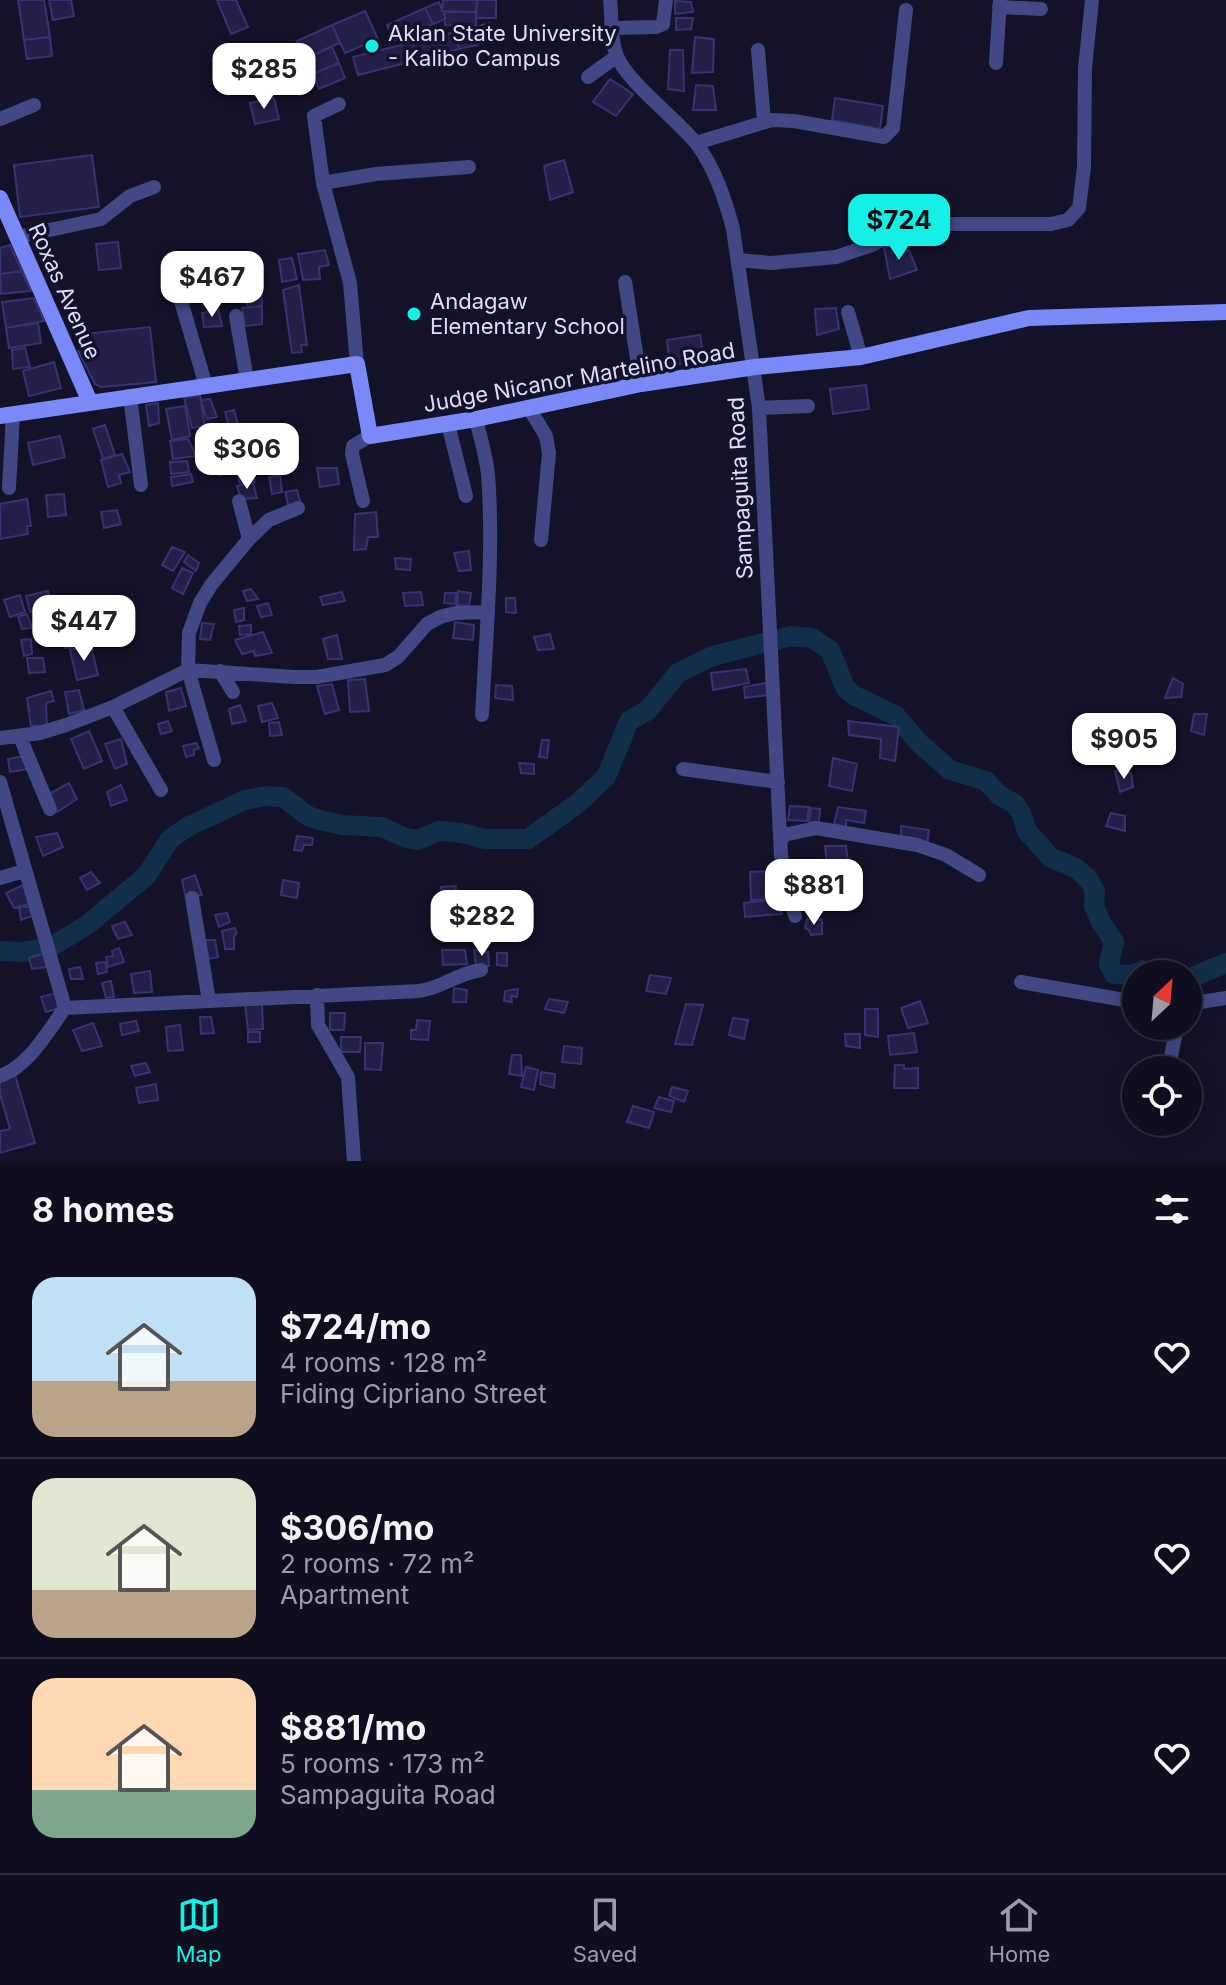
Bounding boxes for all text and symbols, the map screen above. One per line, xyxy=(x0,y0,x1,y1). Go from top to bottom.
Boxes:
place label: Aklan State University - Kalibo Campus xyxy=(388,20,617,71)
marker: Aklan State University - Kalibo Campus xyxy=(363,37,381,55)
pin: $285 xyxy=(217,43,311,111)
text: $285 xyxy=(231,53,297,84)
pin: $724 xyxy=(852,194,946,262)
text: $724 xyxy=(866,204,932,235)
street label: Roxas Avenue xyxy=(23,219,107,363)
pin: $467 xyxy=(165,251,259,319)
text: $467 xyxy=(179,261,245,292)
place label: Andagaw Elementary School xyxy=(430,288,625,339)
marker: Andagaw Elementary School xyxy=(405,305,423,323)
street label: Judge Nicanor Martelino Road xyxy=(421,337,737,417)
street label: Sampaguita Road xyxy=(722,396,758,580)
pin: $306 xyxy=(200,423,294,491)
text: $306 xyxy=(213,433,281,464)
pin: $447 xyxy=(37,595,131,663)
text: $447 xyxy=(50,605,118,636)
pin: $905 xyxy=(1077,713,1171,781)
text: $905 xyxy=(1090,723,1158,754)
pin: $881 xyxy=(767,859,861,927)
text: $881 xyxy=(783,869,845,900)
pin: $282 xyxy=(435,890,529,958)
text: $282 xyxy=(449,900,515,931)
north arrow xyxy=(1122,960,1202,1040)
map controls xyxy=(1122,960,1202,1136)
button: locate xyxy=(1122,1056,1202,1136)
icon: filters xyxy=(1150,1187,1194,1231)
text: 8 homes xyxy=(32,1189,175,1230)
text: $724/mo xyxy=(280,1306,431,1347)
icon: home xyxy=(96,1309,192,1405)
icon: heart xyxy=(1150,1335,1194,1379)
text: 4 rooms · 128 m² xyxy=(280,1347,487,1378)
text: Fiding Cipriano Street xyxy=(280,1378,546,1409)
text: $306/mo xyxy=(280,1507,434,1548)
icon: home xyxy=(96,1510,192,1606)
icon: heart xyxy=(1150,1536,1194,1580)
text: 2 rooms · 72 m² xyxy=(280,1548,474,1579)
text: Apartment xyxy=(280,1579,409,1610)
text: $881/mo xyxy=(280,1707,426,1748)
icon: home xyxy=(96,1710,192,1806)
icon: heart xyxy=(1150,1736,1194,1780)
text: 5 rooms · 173 m² xyxy=(280,1748,485,1779)
text: Sampaguita Road xyxy=(280,1779,496,1810)
tab: Map xyxy=(176,1893,221,1967)
tab: Saved xyxy=(573,1893,637,1967)
tab: Home xyxy=(989,1893,1050,1967)

